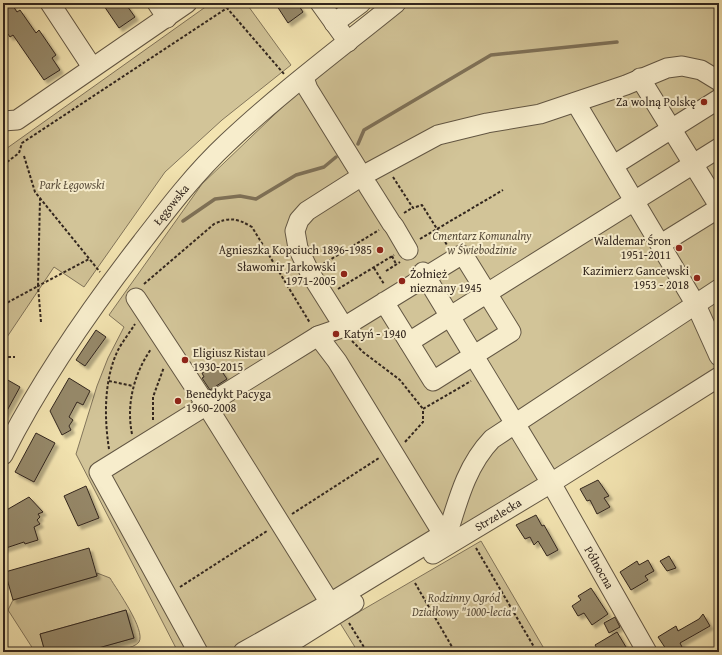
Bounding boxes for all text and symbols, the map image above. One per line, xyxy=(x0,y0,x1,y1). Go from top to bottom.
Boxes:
place label: Za wolną Polskę xyxy=(616,93,696,110)
marker: Za wolną Polskę xyxy=(699,97,709,107)
park label: Park Łęgowski xyxy=(38,176,105,193)
street label: Łęgowska xyxy=(149,180,193,229)
park label: Cmentarz Komunalny w Świebodzinie xyxy=(432,227,532,258)
place label: Waldemar Śron 1951-2011 xyxy=(594,232,671,263)
place label: Agnieszka Kopciuch 1896-1985 xyxy=(219,241,372,258)
marker: Waldemar Śron 1951-2011 xyxy=(674,243,684,253)
marker: Agnieszka Kopciuch 1896-1985 xyxy=(375,245,385,255)
place label: Sławomir Jarkowski 1971-2005 xyxy=(237,258,337,289)
place label: Kazimierz Gancewski 1953 - 2018 xyxy=(583,262,690,293)
place label: Żołnież nieznany 1945 xyxy=(410,265,482,296)
marker: Sławomir Jarkowski 1971-2005 xyxy=(339,269,349,279)
marker: Kazimierz Gancewski 1953 - 2018 xyxy=(692,273,702,283)
marker: Żołnież nieznany 1945 xyxy=(397,276,407,286)
place label: Katyń - 1940 xyxy=(344,325,406,342)
marker: Katyń - 1940 xyxy=(331,329,341,339)
place label: Eligiusz Ristau 1930-2015 xyxy=(193,344,266,375)
marker: Eligiusz Ristau 1930-2015 xyxy=(180,355,190,365)
place label: Benedykt Pacyga 1960-2008 xyxy=(186,385,272,416)
marker: Benedykt Pacyga 1960-2008 xyxy=(173,396,183,406)
street label: Strzelecka xyxy=(471,494,525,535)
street label: Północna xyxy=(581,543,619,592)
park label: Rodzinny Ogród Działkowy "1000-lecia" xyxy=(411,589,516,620)

